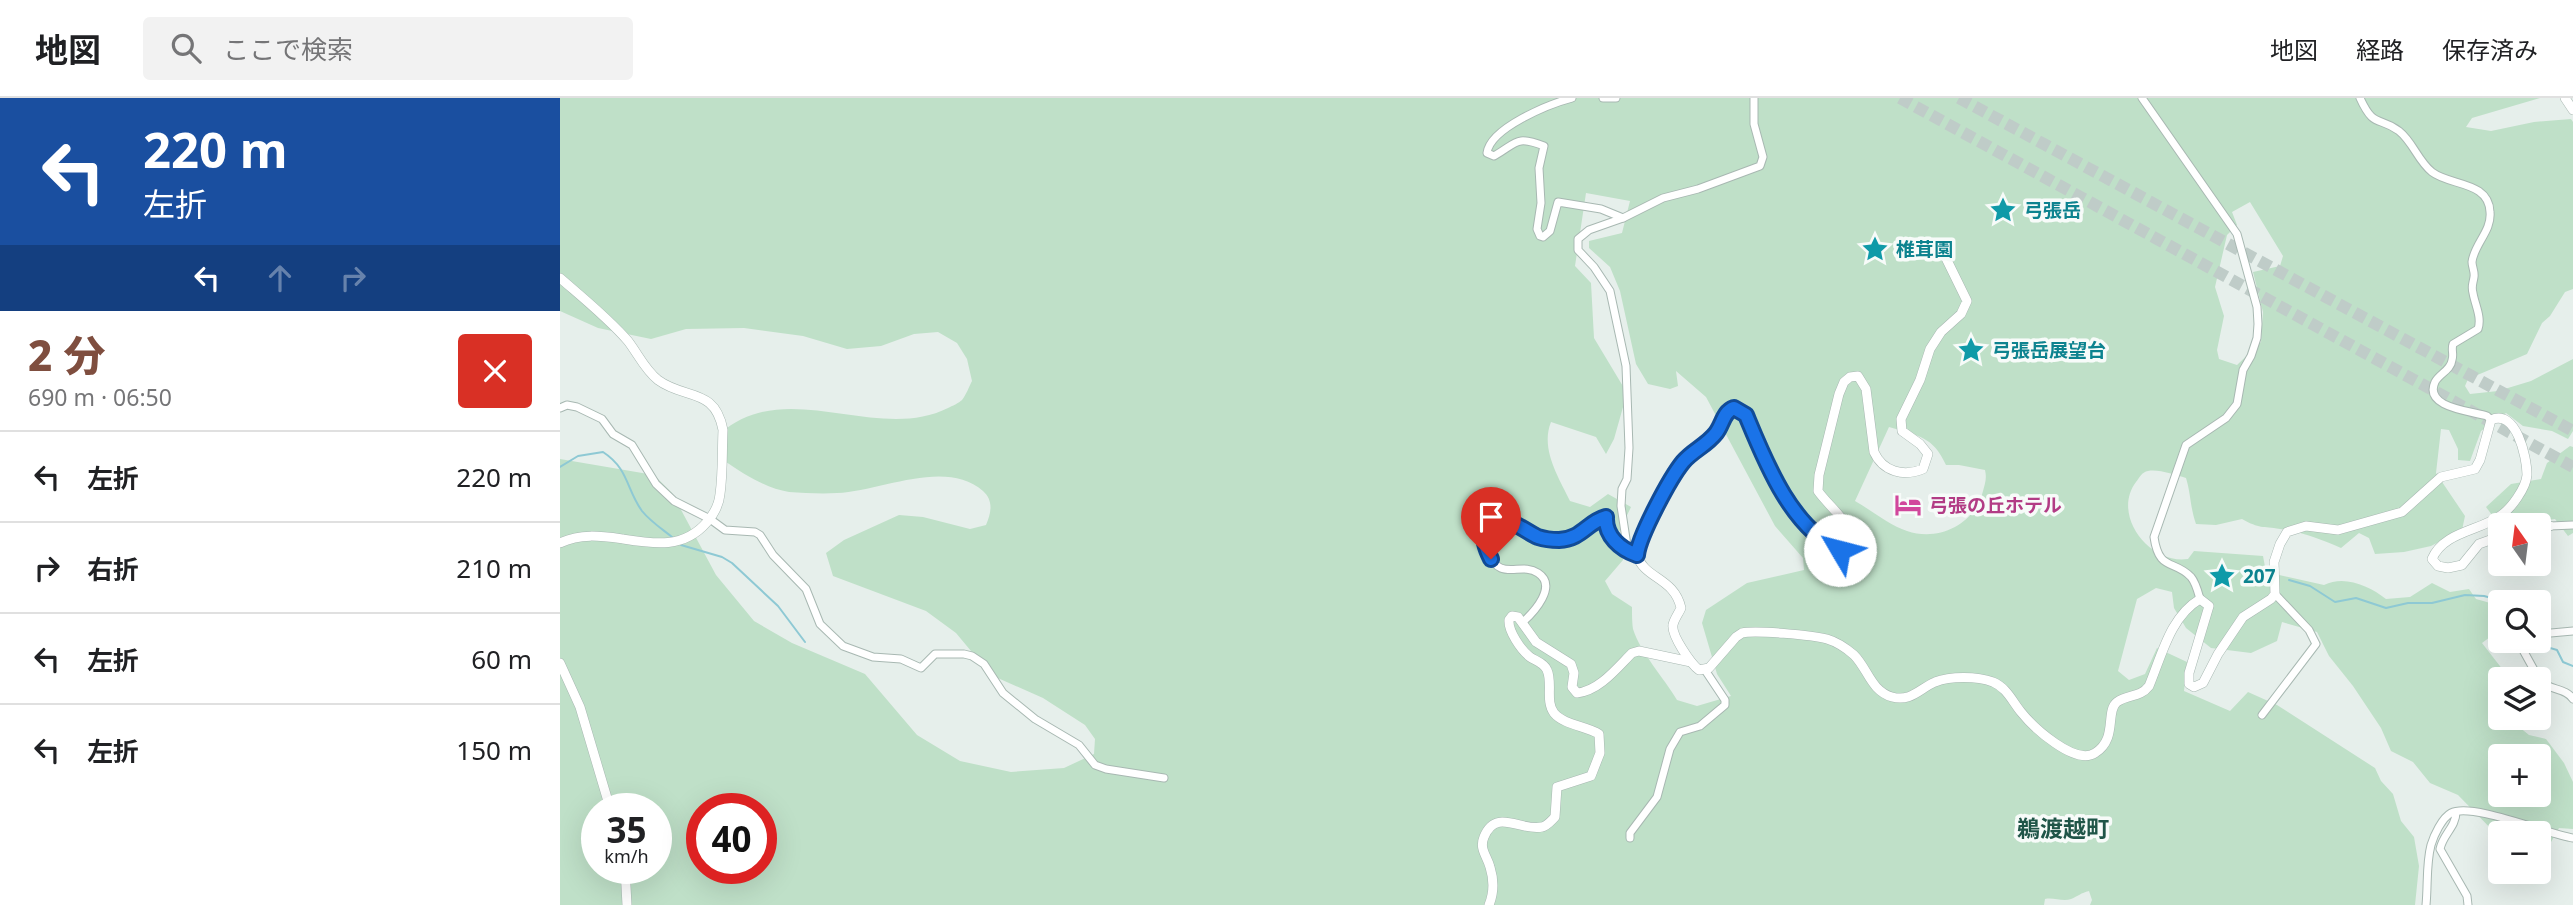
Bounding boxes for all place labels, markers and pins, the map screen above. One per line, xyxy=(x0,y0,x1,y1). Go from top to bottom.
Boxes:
place icon: 弓張岳 xyxy=(1988,195,2018,225)
place label: 弓張岳 xyxy=(2024,197,2081,223)
place icon: 椎茸園 xyxy=(1860,234,1890,264)
place label: 椎茸園 xyxy=(1896,236,1953,262)
place icon: 弓張岳展望台 xyxy=(1956,335,1986,365)
place label: 弓張岳展望台 xyxy=(1992,337,2106,363)
pin xyxy=(1461,487,1521,559)
hotel icon: 弓張の丘ホテル xyxy=(1893,490,1923,520)
place label: 弓張の丘ホテル xyxy=(1929,492,2062,518)
place icon: 207 xyxy=(2207,561,2237,591)
place label: 207 xyxy=(2243,563,2276,589)

